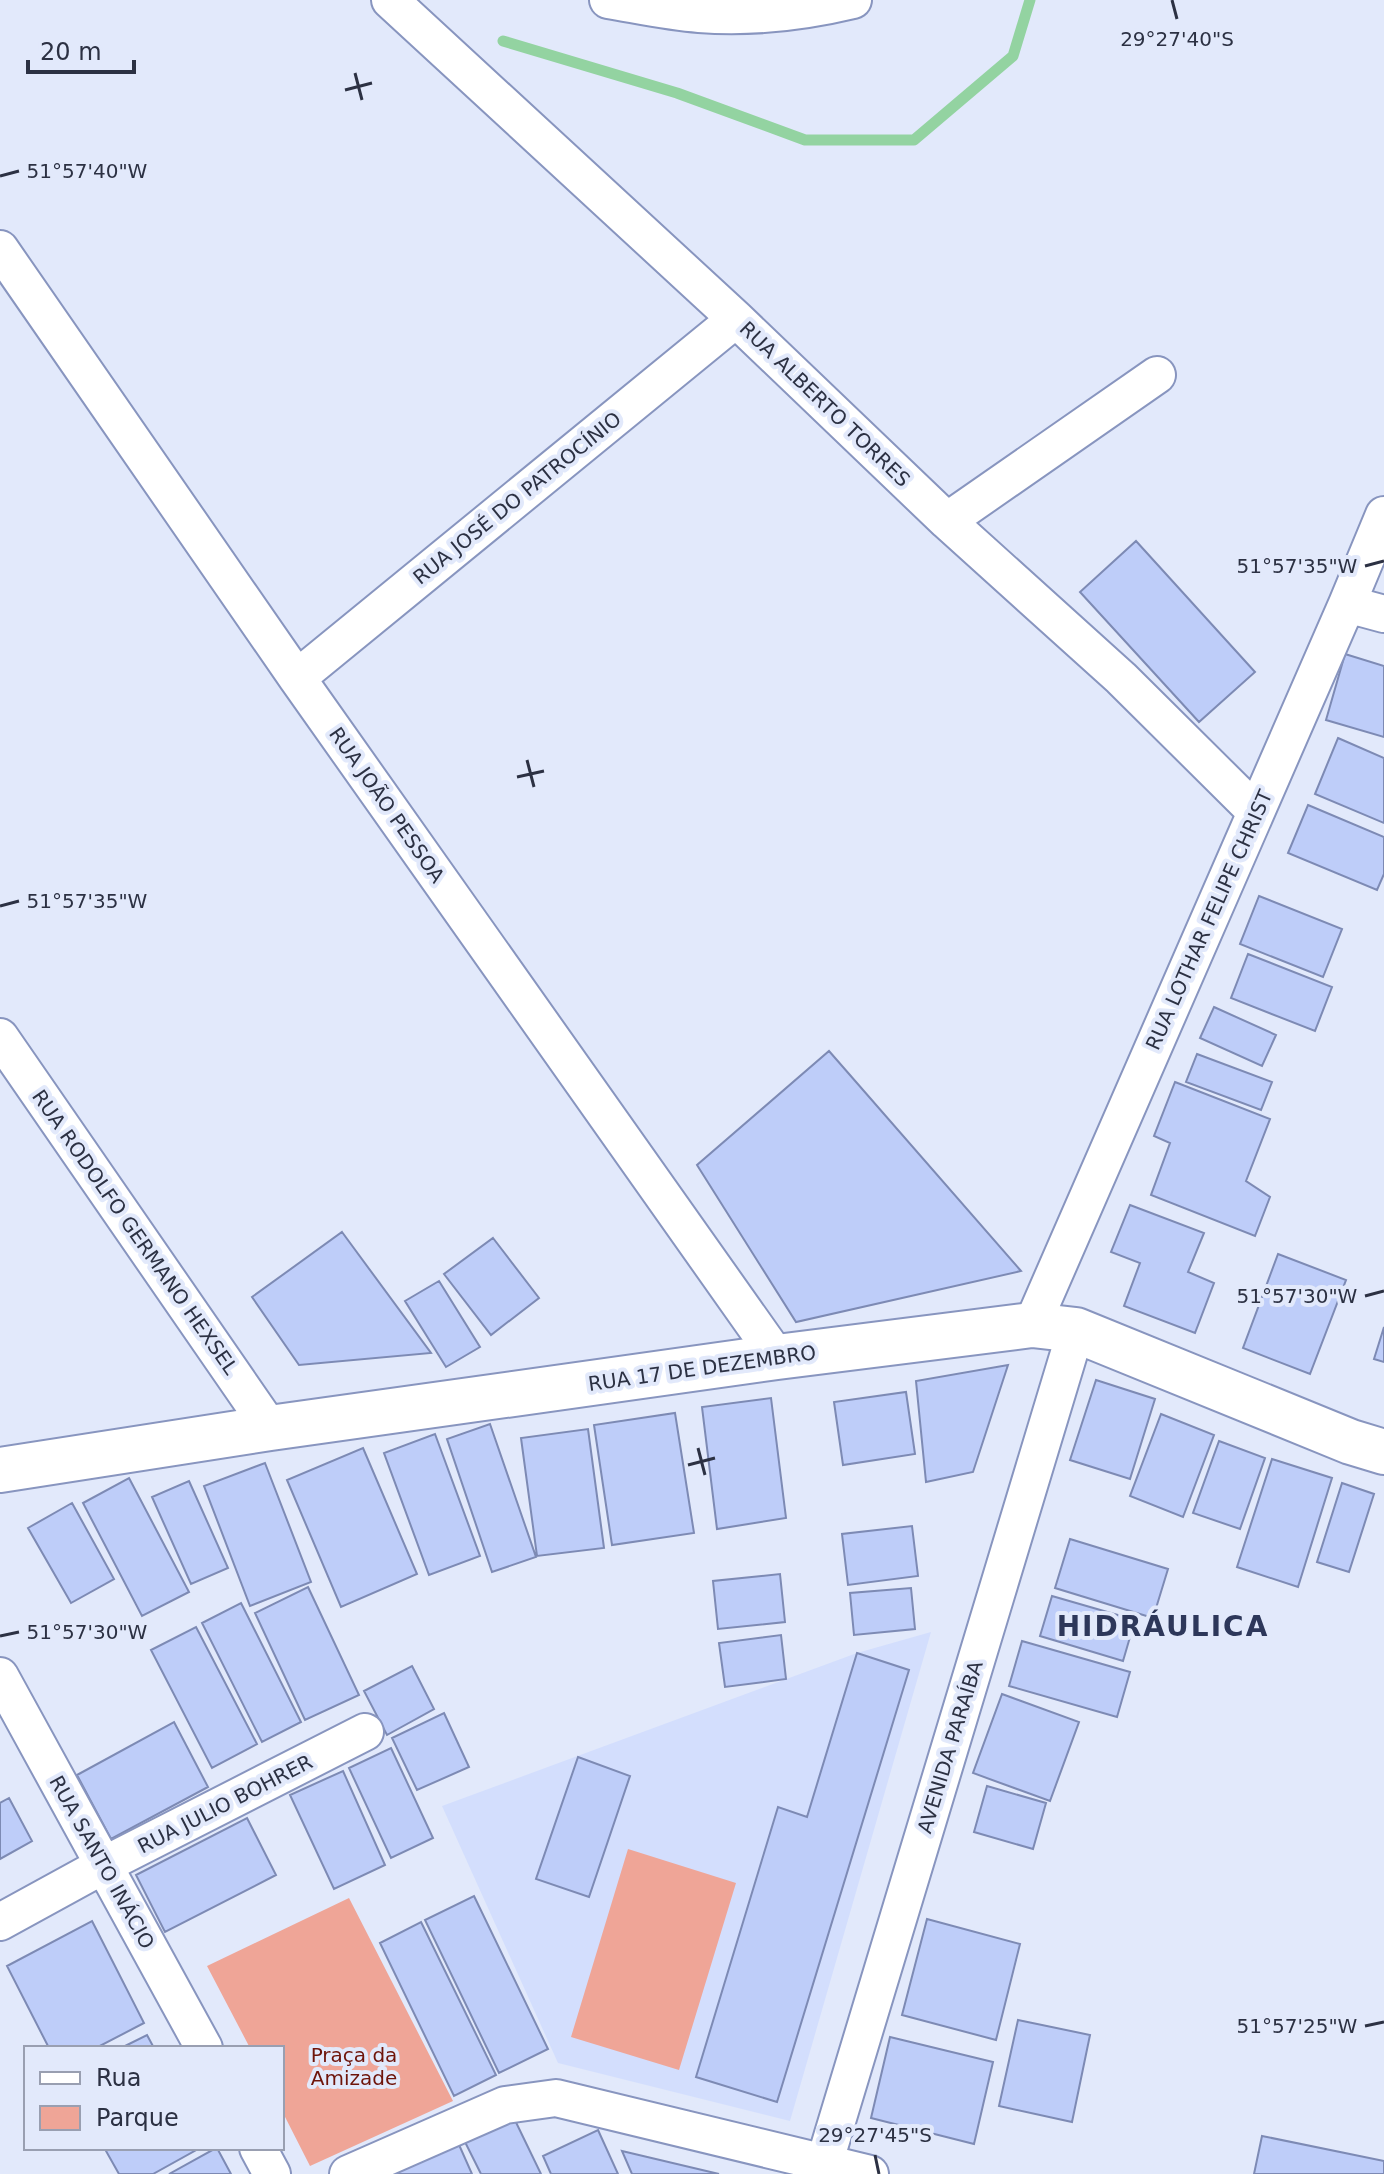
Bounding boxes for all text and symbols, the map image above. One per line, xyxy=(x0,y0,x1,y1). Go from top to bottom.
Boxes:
scale bar xyxy=(28,24,134,74)
text: 29°27'40"S xyxy=(1120,27,1234,51)
text: 20 m xyxy=(40,38,102,66)
text: 51°57'40"W xyxy=(27,159,148,183)
street label: RUA ALBERTO TORRES xyxy=(735,316,915,492)
street label: RUA JOSÉ DO PATROCÍNIO xyxy=(408,407,626,589)
text: 51°57'35"W xyxy=(1237,554,1358,578)
street label: RUA JOÃO PESSOA xyxy=(324,723,450,888)
street label: RUA LOTHAR FELIPE CHRIST xyxy=(1141,786,1278,1054)
text: 51°57'35"W xyxy=(27,889,148,913)
street label: RUA RODOLFO GERMANO HEXSEL xyxy=(27,1085,243,1380)
text: 51°57'30"W xyxy=(1237,1284,1358,1308)
street label: RUA 17 DE DEZEMBRO xyxy=(587,1340,817,1396)
district label: HIDRÁULICA xyxy=(1057,1609,1269,1643)
text: 51°57'30"W xyxy=(27,1620,148,1644)
street label: AVENIDA PARAÍBA xyxy=(912,1658,988,1836)
street label: RUA JULIO BOHRER xyxy=(134,1749,316,1858)
street label: RUA SANTO INÁCIO xyxy=(44,1771,160,1953)
text: 51°57'25"W xyxy=(1237,2014,1358,2038)
park label: Praça da Amizade xyxy=(311,2043,397,2090)
legend xyxy=(24,2046,284,2150)
text: Rua xyxy=(96,2064,142,2092)
text: Parque xyxy=(96,2104,179,2132)
text: 29°27'45"S xyxy=(818,2123,932,2147)

